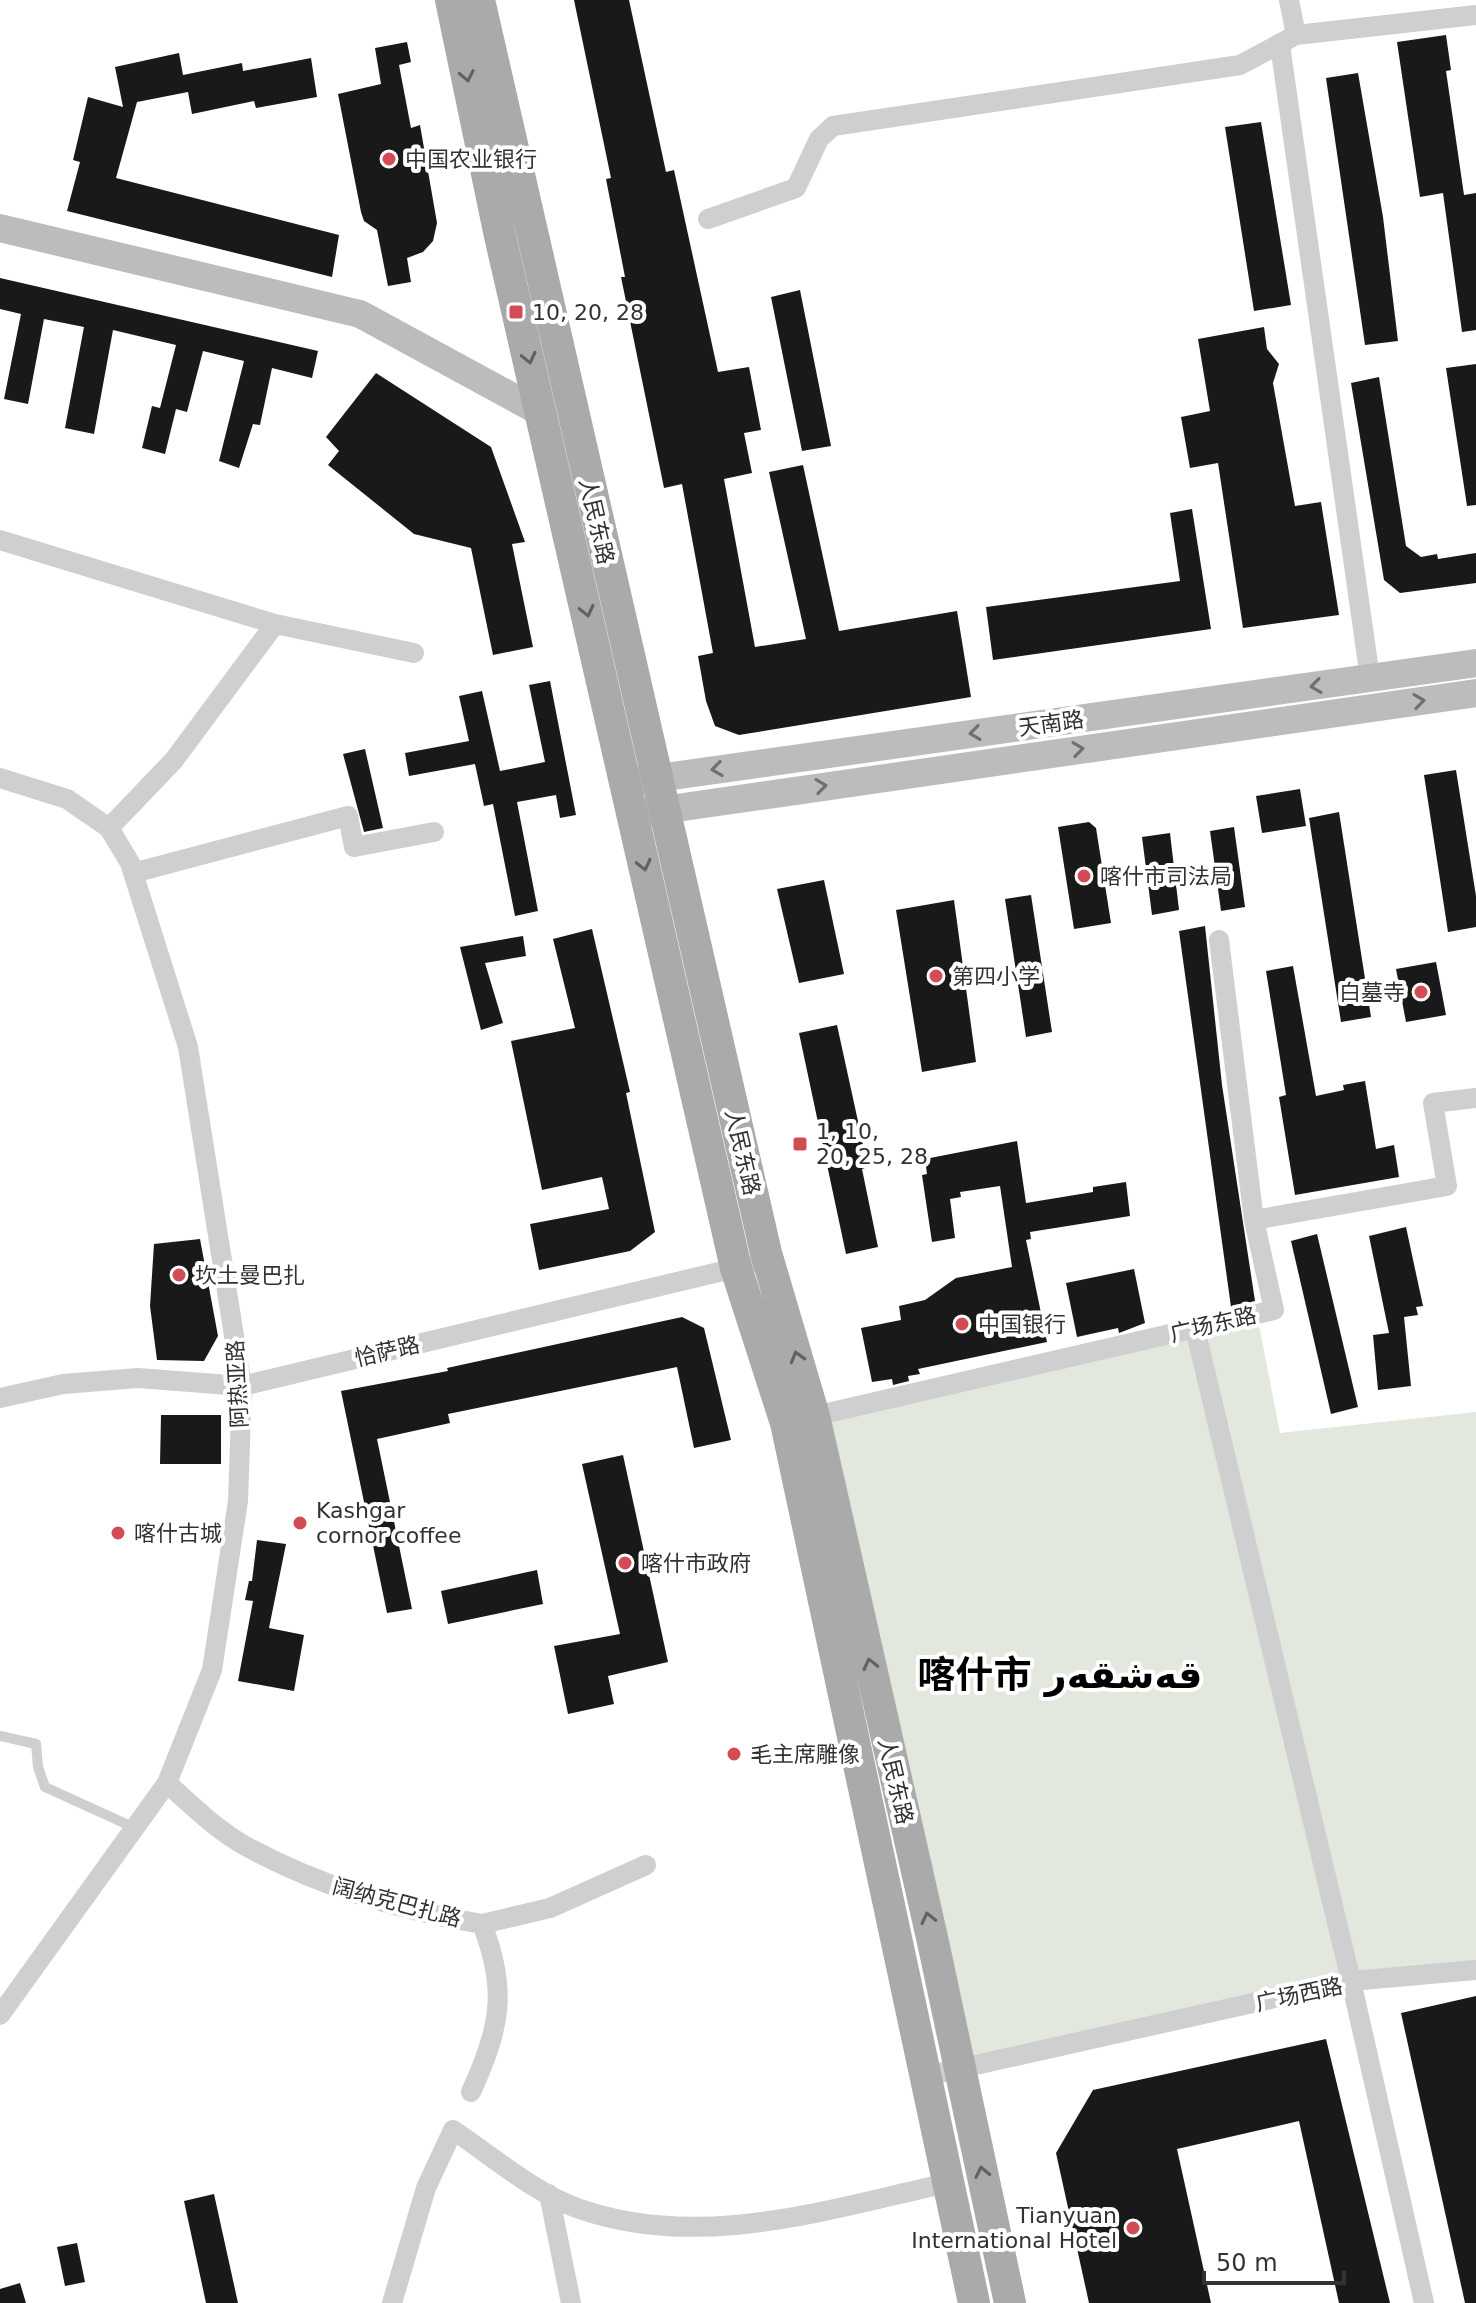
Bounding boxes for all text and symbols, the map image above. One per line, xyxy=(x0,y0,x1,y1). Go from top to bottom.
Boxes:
one-way arrow xyxy=(458,69,475,83)
place label: 中国农业银行 xyxy=(405,147,537,172)
marker: 中国农业银行 xyxy=(380,150,398,168)
place label: 10, 20, 28 xyxy=(532,300,644,325)
marker: 10, 20, 28 xyxy=(507,303,525,321)
one-way arrow xyxy=(519,350,536,364)
street label: 人民东路 xyxy=(574,475,619,567)
one-way arrow xyxy=(578,604,595,617)
one-way arrow xyxy=(1309,677,1322,694)
one-way arrow xyxy=(1412,693,1426,710)
street label: 天南路 xyxy=(1017,707,1085,740)
one-way arrow xyxy=(968,724,982,741)
one-way arrow xyxy=(1071,741,1085,758)
one-way arrow xyxy=(710,760,724,777)
one-way arrow xyxy=(814,778,828,795)
one-way arrow xyxy=(635,857,652,871)
place label: 喀什市司法局 xyxy=(1100,864,1232,889)
marker: 喀什市司法局 xyxy=(1075,867,1093,885)
place label: 第四小学 xyxy=(952,964,1040,989)
marker: 第四小学 xyxy=(927,967,945,985)
place label: 白墓寺 xyxy=(1339,980,1405,1005)
marker: 白墓寺 xyxy=(1412,983,1430,1001)
street label: 人民东路 xyxy=(720,1106,765,1198)
place label: 1, 10, 20, 25, 28 xyxy=(816,1119,928,1169)
marker: 1, 10, 20, 25, 28 xyxy=(791,1135,809,1153)
place label: 坎土曼巴扎 xyxy=(195,1263,305,1288)
marker: 坎土曼巴扎 xyxy=(170,1266,188,1284)
street label: 广场东路 xyxy=(1167,1302,1259,1347)
place label: 中国银行 xyxy=(978,1312,1066,1337)
marker: 中国银行 xyxy=(953,1315,971,1333)
street label: 恰萨路 xyxy=(352,1332,422,1371)
street label: 阿热亚路 xyxy=(223,1339,252,1429)
one-way arrow xyxy=(790,1350,806,1364)
place label: Kashgar cornor coffee xyxy=(316,1498,461,1548)
marker: Kashgar cornor coffee xyxy=(291,1514,309,1532)
place label: 喀什古城 xyxy=(134,1521,222,1546)
marker: 喀什古城 xyxy=(109,1524,127,1542)
place label: 喀什市政府 xyxy=(641,1551,751,1576)
marker: 喀什市政府 xyxy=(616,1554,634,1572)
district label: 喀什市 قەشقەر xyxy=(918,1653,1202,1697)
one-way arrow xyxy=(862,1658,879,1672)
street label: 人民东路 xyxy=(873,1735,918,1827)
place label: 毛主席雕像 xyxy=(750,1742,860,1767)
marker: 毛主席雕像 xyxy=(725,1745,743,1763)
street label: 阔纳克巴扎路 xyxy=(330,1873,464,1932)
one-way arrow xyxy=(920,1911,937,1925)
street label: 广场西路 xyxy=(1253,1973,1345,2016)
one-way arrow xyxy=(974,2166,991,2179)
place label: Tianyuan International Hotel xyxy=(911,2203,1117,2253)
marker: Tianyuan International Hotel xyxy=(1124,2219,1142,2237)
scale bar xyxy=(1204,2235,1344,2285)
text: 50 m xyxy=(1216,2249,1278,2277)

